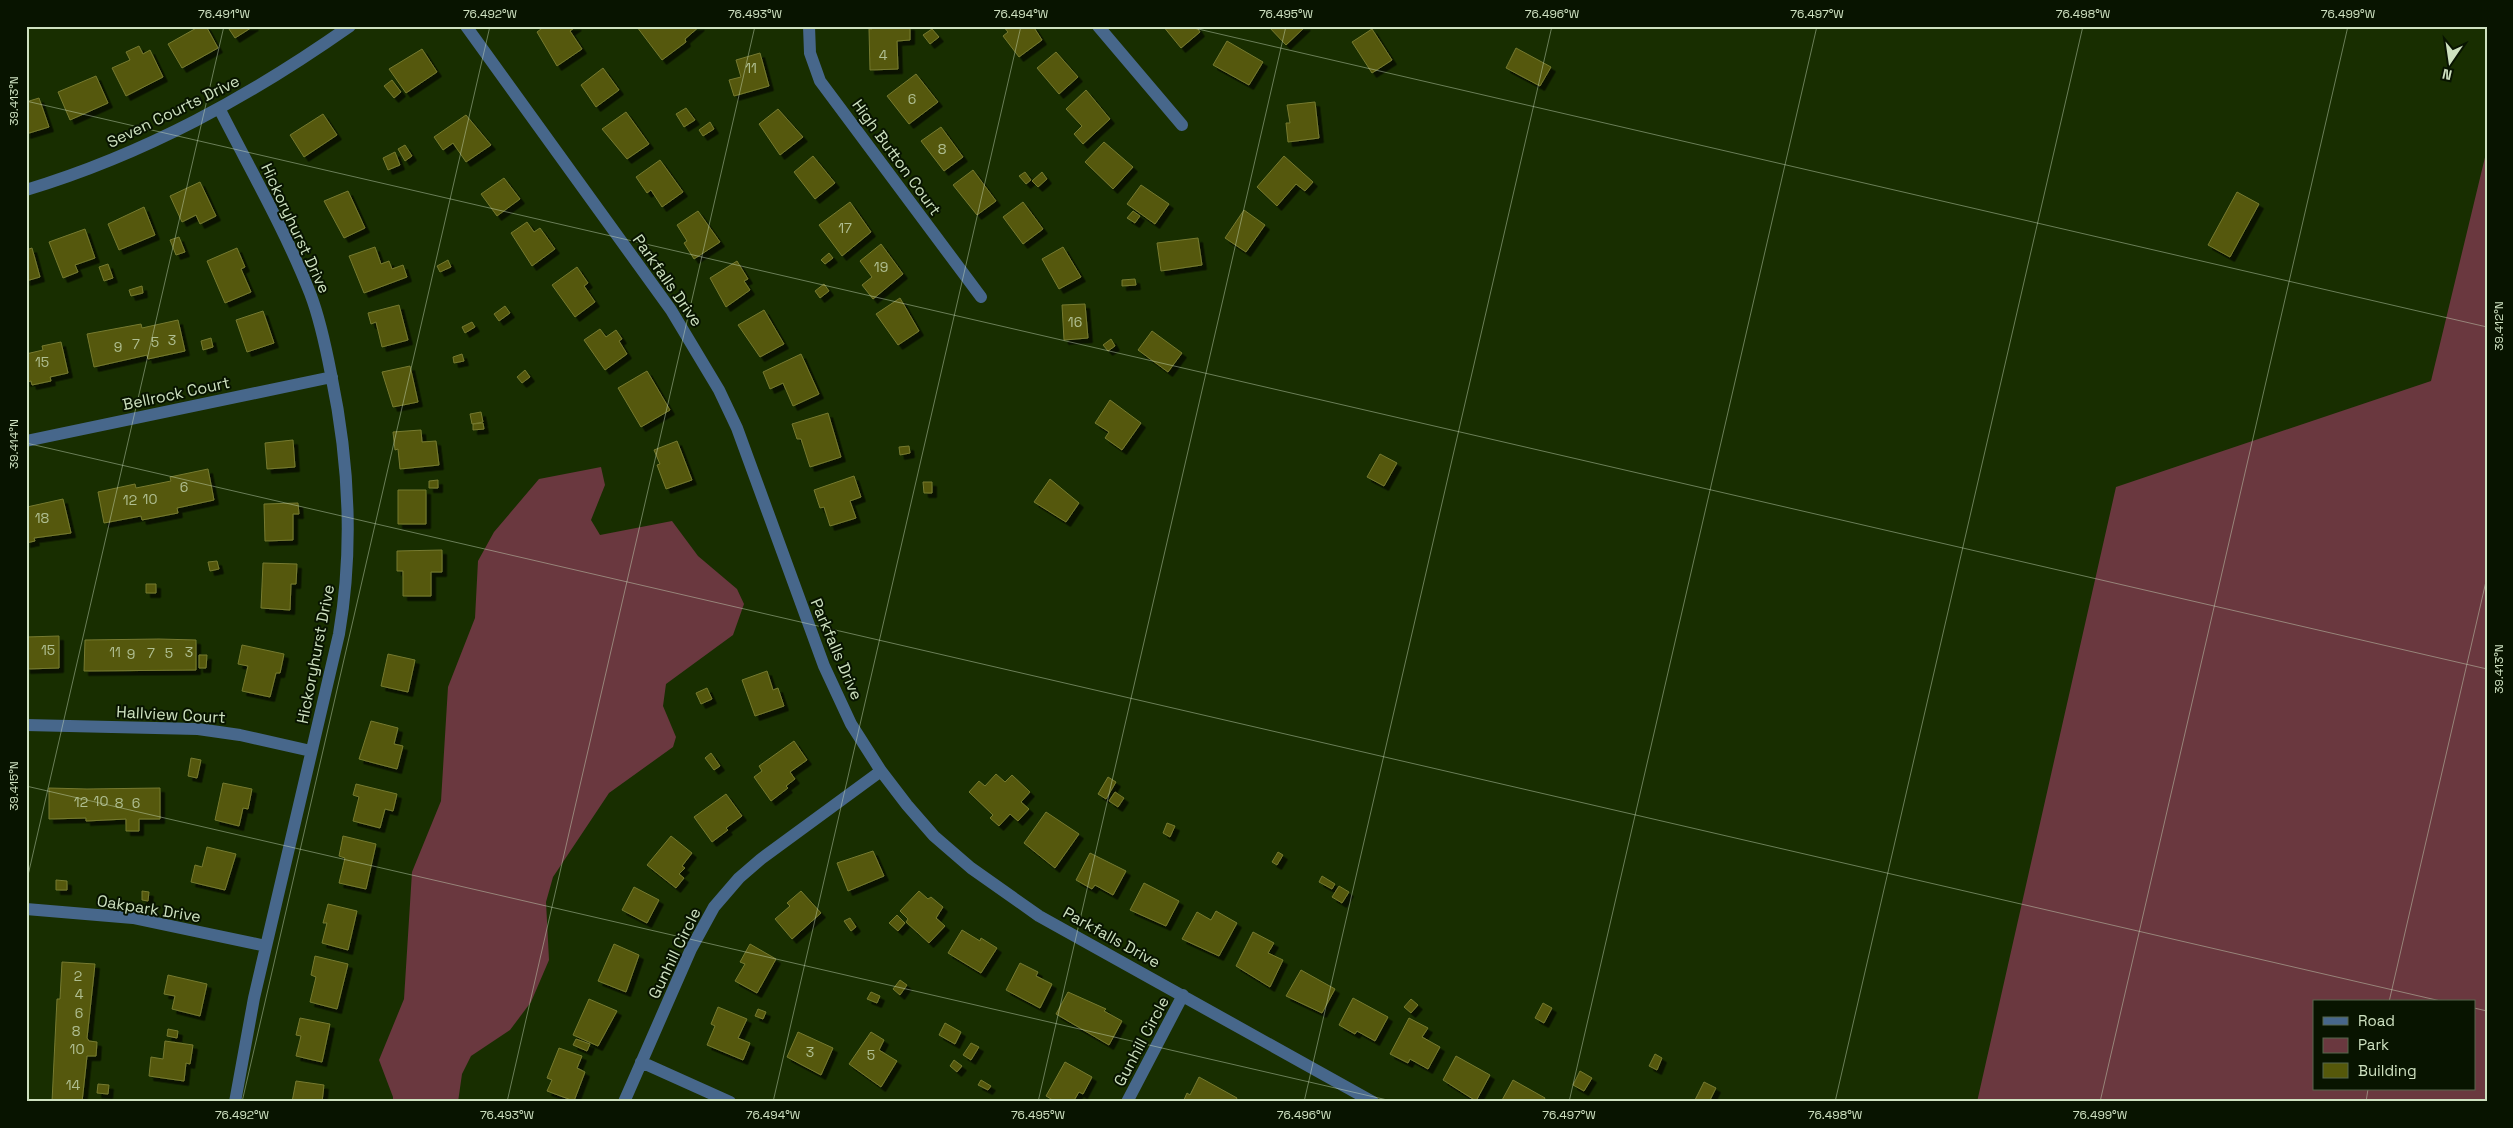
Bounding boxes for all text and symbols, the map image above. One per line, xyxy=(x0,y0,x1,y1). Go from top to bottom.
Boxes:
text: 76.491°W xyxy=(198,6,250,22)
text: 76.492°W xyxy=(463,6,518,22)
text: 76.493°W xyxy=(728,6,783,22)
text: 76.494°W xyxy=(994,6,1049,22)
text: 76.495°W xyxy=(1259,6,1314,22)
text: 76.496°W xyxy=(1525,6,1580,22)
text: 76.497°W xyxy=(1790,6,1844,22)
text: 76.498°W xyxy=(2056,6,2111,22)
text: 76.499°W xyxy=(2321,6,2376,22)
north arrow xyxy=(2426,38,2476,88)
house number: 4 xyxy=(879,46,888,64)
house number: 11 xyxy=(745,59,757,77)
text: N xyxy=(2440,65,2454,84)
street label: Seven Courts Drive xyxy=(104,70,243,153)
text: 39.413°N xyxy=(6,76,22,126)
house number: 6 xyxy=(908,90,916,108)
street label: High Button Court xyxy=(847,95,946,220)
house number: 8 xyxy=(938,140,947,158)
street label: Hickoryhurst Drive xyxy=(256,160,335,297)
house number: 17 xyxy=(838,219,852,237)
street label: Parkfalls Drive xyxy=(628,230,707,331)
house number: 19 xyxy=(874,258,888,276)
text: 39.412°N xyxy=(2491,301,2507,351)
house number: 16 xyxy=(1068,313,1082,331)
house number: 3 xyxy=(168,331,176,349)
house number: 5 xyxy=(151,333,159,351)
house number: 7 xyxy=(132,335,140,353)
house number: 9 xyxy=(114,338,122,356)
house number: 15 xyxy=(35,353,49,371)
street label: Bellrock Court xyxy=(121,372,232,415)
text: 39.414°N xyxy=(6,419,22,469)
house number: 6 xyxy=(180,478,188,496)
house number: 10 xyxy=(143,490,157,508)
house number: 12 xyxy=(123,491,137,509)
house number: 18 xyxy=(35,509,50,527)
street label: Hickoryhurst Drive xyxy=(292,583,339,725)
street label: Parkfalls Drive xyxy=(806,595,867,703)
house number: 15 xyxy=(41,641,55,659)
house number: 11 xyxy=(109,643,121,661)
house number: 3 xyxy=(185,643,193,661)
house number: 7 xyxy=(147,644,155,662)
house number: 5 xyxy=(165,644,173,662)
text: 39.413°N xyxy=(2491,644,2507,694)
house number: 9 xyxy=(127,645,135,663)
street label: Hallview Court xyxy=(116,701,226,728)
text: 39.415°N xyxy=(6,761,22,811)
house number: 10 xyxy=(94,792,108,810)
house number: 12 xyxy=(74,793,88,811)
house number: 8 xyxy=(115,794,124,812)
house number: 6 xyxy=(132,794,140,812)
street label: Oakpark Drive xyxy=(95,890,202,927)
street label: Parkfalls Drive xyxy=(1059,902,1164,973)
street label: Gunhill Circle xyxy=(643,904,706,1002)
house number: 2 xyxy=(74,967,82,985)
house number: 4 xyxy=(75,985,84,1003)
street label: Gunhill Circle xyxy=(1109,993,1174,1090)
legend xyxy=(2313,1000,2476,1090)
house number: 6 xyxy=(75,1004,83,1022)
text: Road xyxy=(2358,1011,2395,1030)
house number: 8 xyxy=(72,1022,81,1040)
text: Park xyxy=(2358,1035,2389,1054)
house number: 10 xyxy=(70,1040,84,1058)
house number: 3 xyxy=(806,1043,814,1061)
house number: 5 xyxy=(867,1046,875,1064)
text: Building xyxy=(2358,1061,2417,1080)
house number: 14 xyxy=(66,1076,81,1094)
text: 76.492°W xyxy=(215,1107,270,1123)
text: 76.493°W xyxy=(480,1107,535,1123)
text: 76.494°W xyxy=(746,1107,801,1123)
text: 76.495°W xyxy=(1011,1107,1066,1123)
text: 76.496°W xyxy=(1277,1107,1332,1123)
text: 76.497°W xyxy=(1542,1107,1596,1123)
text: 76.498°W xyxy=(1808,1107,1863,1123)
text: 76.499°W xyxy=(2073,1107,2128,1123)

